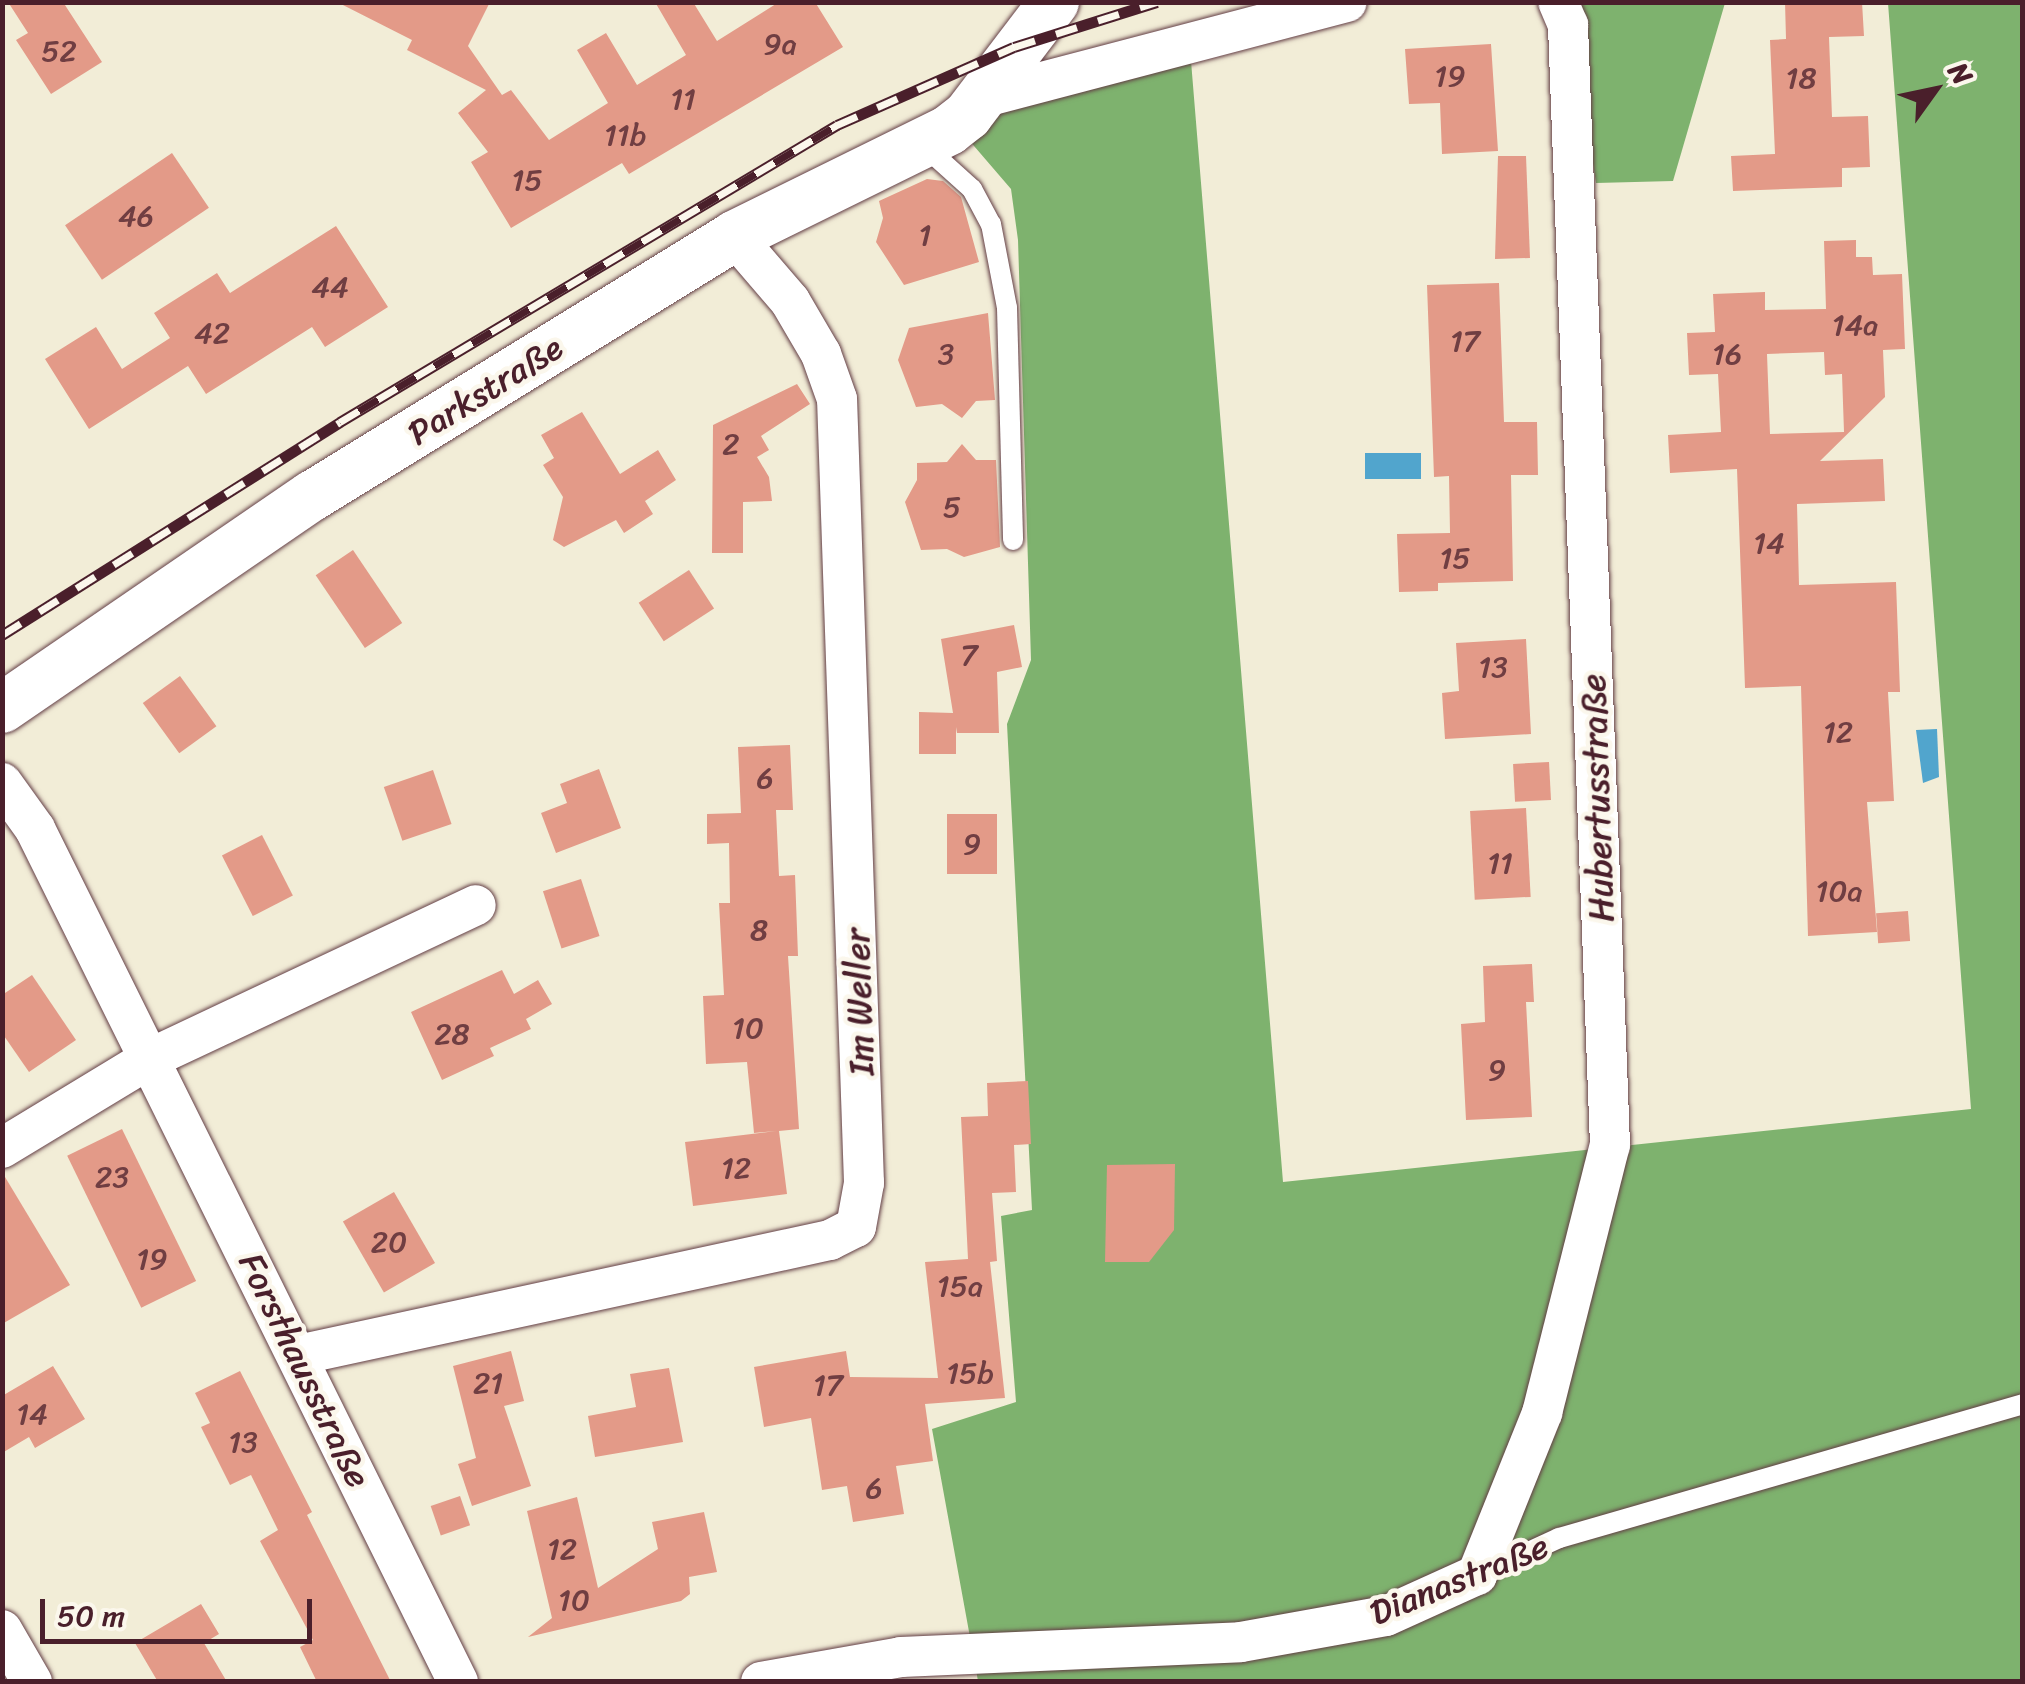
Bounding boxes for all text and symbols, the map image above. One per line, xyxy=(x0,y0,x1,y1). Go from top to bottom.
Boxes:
house number: 9a xyxy=(763,26,797,62)
house number: 52 xyxy=(41,33,77,69)
north arrow xyxy=(1885,40,1985,140)
text: N xyxy=(1935,52,1986,95)
house number: 19 xyxy=(1434,58,1466,94)
house number: 18 xyxy=(1786,60,1816,96)
house number: 11 xyxy=(670,81,696,117)
house number: 11b xyxy=(604,117,646,153)
house number: 15 xyxy=(511,162,543,198)
house number: 46 xyxy=(118,198,154,234)
house number: 1 xyxy=(919,217,931,253)
house number: 44 xyxy=(311,269,349,305)
house number: 14a xyxy=(1832,307,1878,343)
house number: 42 xyxy=(194,315,230,351)
house number: 17 xyxy=(1450,323,1480,359)
street label: Parkstraße xyxy=(400,326,570,454)
house number: 3 xyxy=(938,336,954,372)
house number: 16 xyxy=(1712,336,1742,372)
house number: 2 xyxy=(722,426,740,462)
house number: 5 xyxy=(943,489,961,525)
house number: 14 xyxy=(1753,525,1785,561)
house number: 15 xyxy=(1439,540,1471,576)
house number: 7 xyxy=(960,637,978,673)
house number: 13 xyxy=(1478,649,1508,685)
street label: Hubertusstraße xyxy=(1572,673,1622,923)
house number: 12 xyxy=(1823,714,1853,750)
house number: 6 xyxy=(756,760,774,796)
house number: 9 xyxy=(963,826,981,862)
house number: 11 xyxy=(1487,845,1513,881)
house number: 10a xyxy=(1816,873,1862,909)
house number: 8 xyxy=(750,912,768,948)
street label: Im Weller xyxy=(835,928,883,1076)
house number: 10 xyxy=(732,1010,764,1046)
house number: 28 xyxy=(434,1016,470,1052)
house number: 9 xyxy=(1488,1052,1506,1088)
house number: 12 xyxy=(721,1150,751,1186)
house number: 23 xyxy=(95,1159,129,1195)
house number: 20 xyxy=(371,1224,407,1260)
house number: 19 xyxy=(136,1241,168,1277)
street label: Forsthausstraße xyxy=(230,1246,380,1494)
house number: 15a xyxy=(937,1268,983,1304)
house number: 15b xyxy=(946,1355,994,1391)
house number: 21 xyxy=(473,1365,503,1401)
house number: 17 xyxy=(813,1367,843,1403)
house number: 14 xyxy=(16,1396,48,1432)
house number: 13 xyxy=(228,1424,258,1460)
house number: 6 xyxy=(865,1470,883,1506)
street label: Dianastraße xyxy=(1364,1524,1554,1634)
house number: 12 xyxy=(547,1531,577,1567)
scale bar xyxy=(45,1579,318,1641)
house number: 10 xyxy=(558,1582,590,1618)
text: 50 m xyxy=(57,1589,125,1643)

